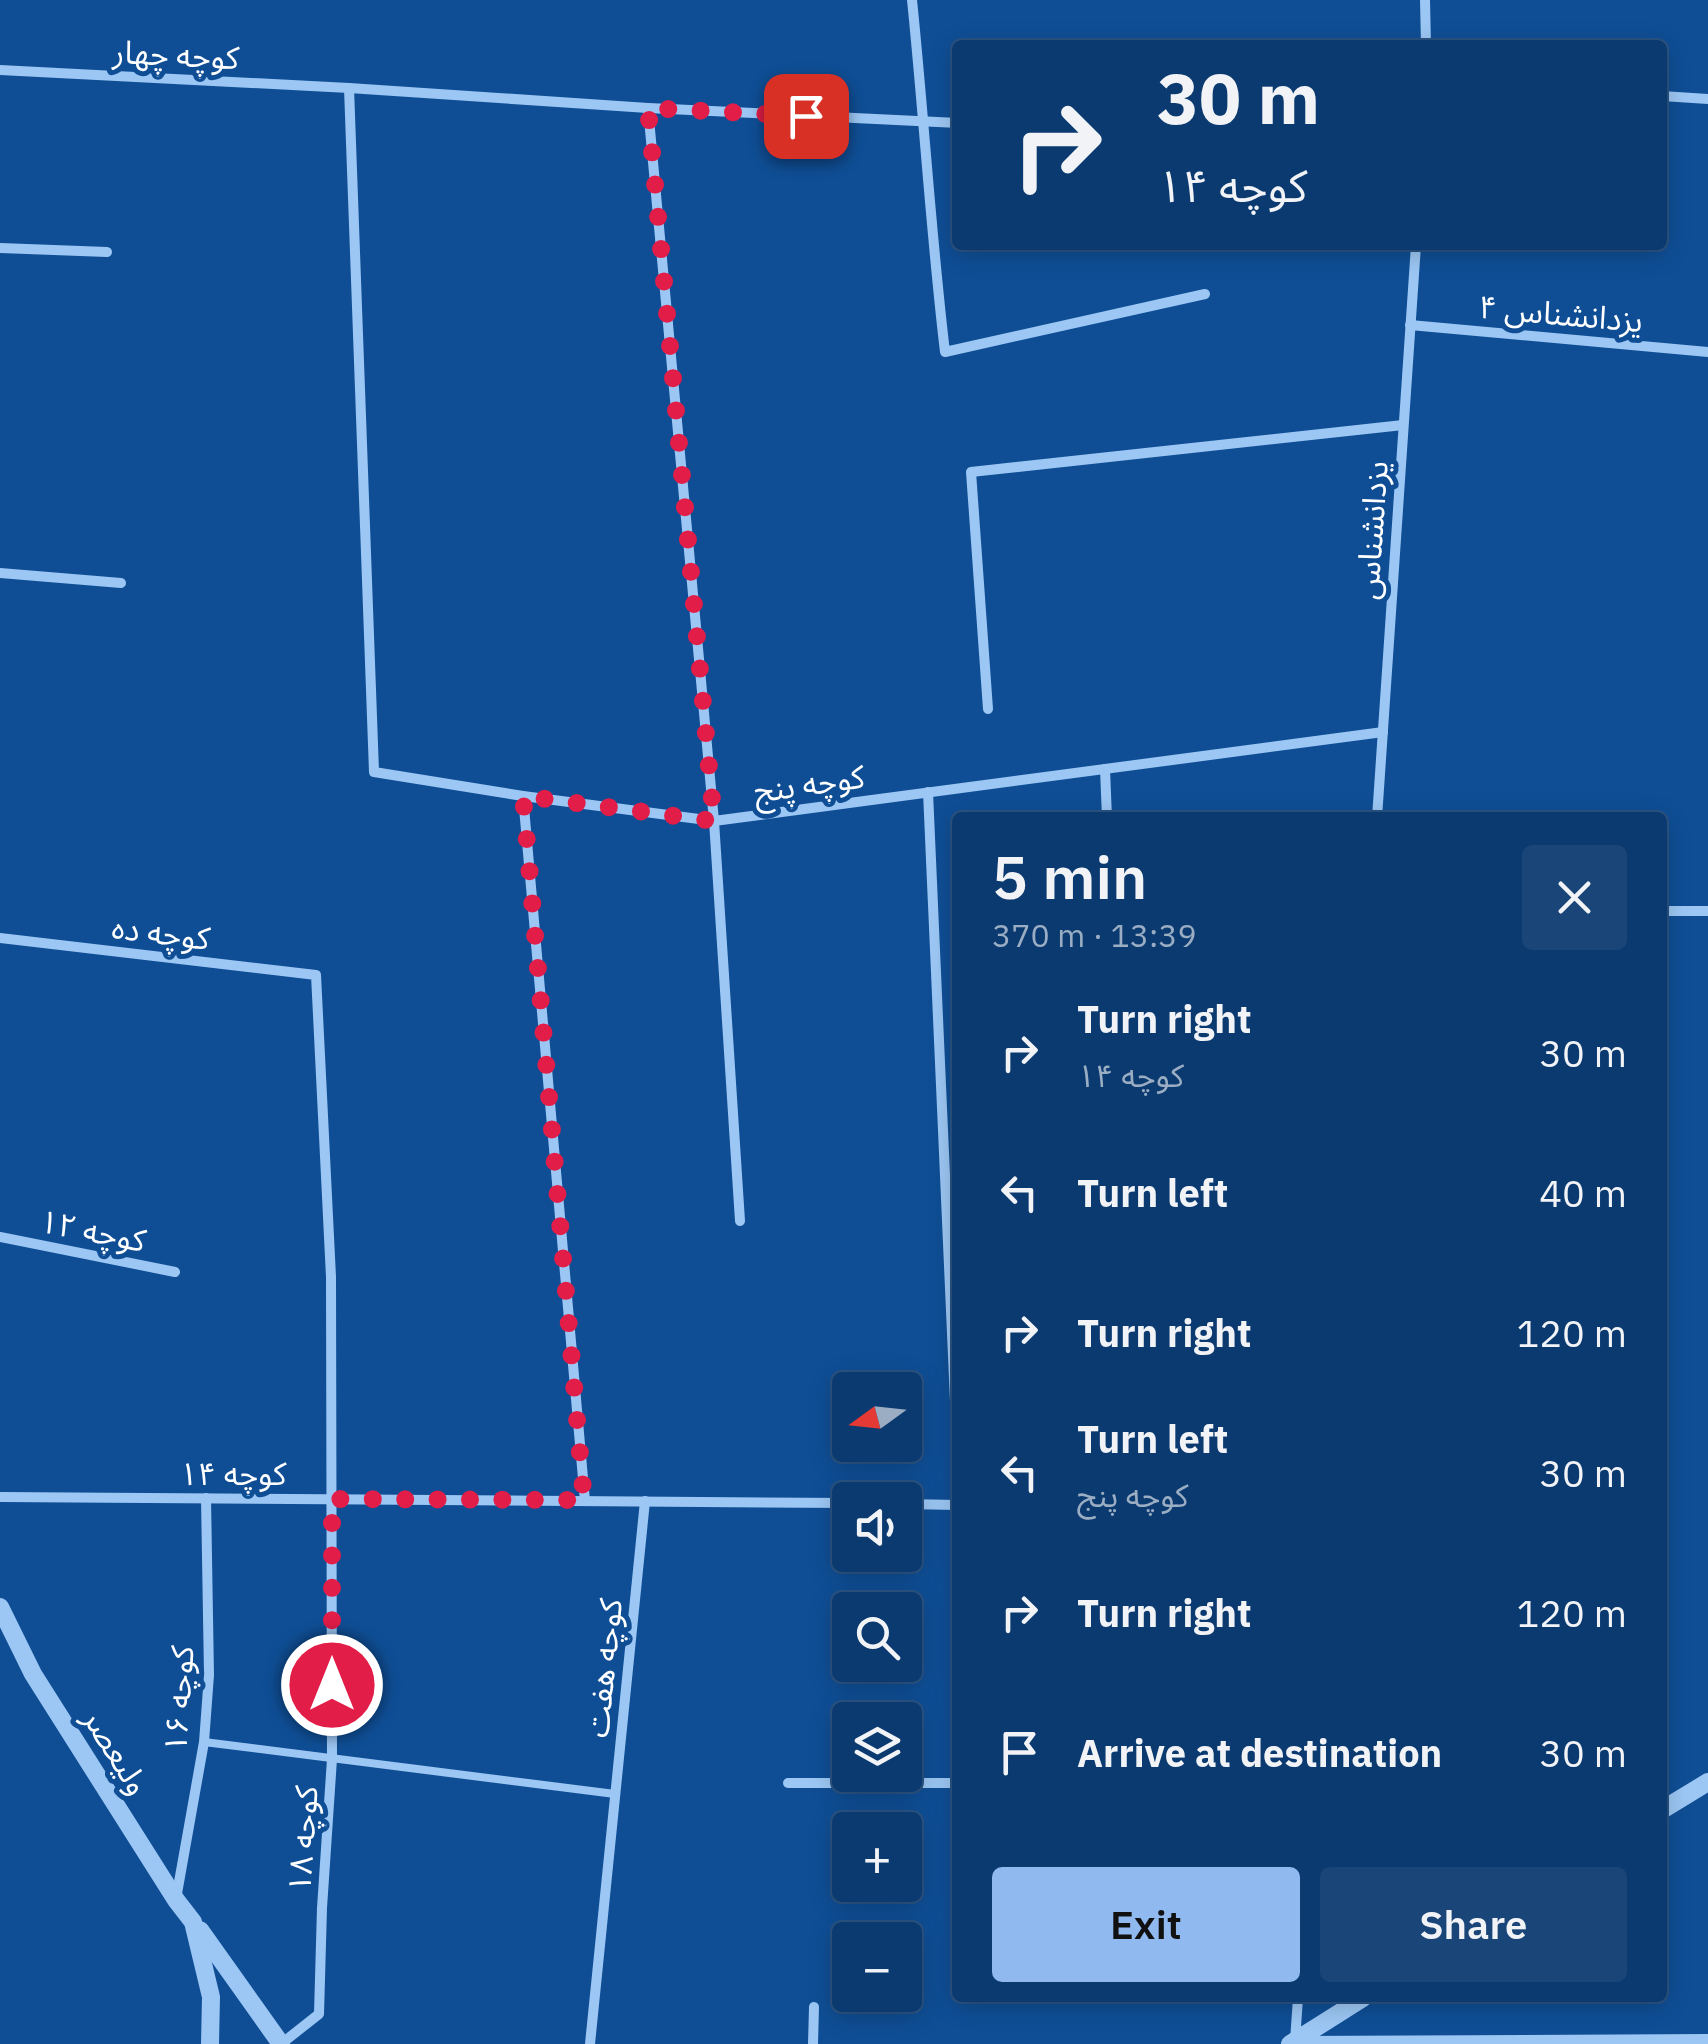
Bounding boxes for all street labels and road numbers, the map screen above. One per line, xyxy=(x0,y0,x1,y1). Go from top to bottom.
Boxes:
street label: کوچه چهار xyxy=(111,30,241,78)
street label: یزدانشناس ۴ xyxy=(1477,285,1645,341)
street label: یزدانشناس xyxy=(1345,459,1397,601)
street label: کوچه پنج xyxy=(751,754,869,816)
street label: کوچه ده xyxy=(110,905,213,959)
street label: کوچه ۱۲ xyxy=(37,1199,150,1261)
street label: کوچه ۱۴ xyxy=(180,1452,287,1494)
street label: کوچه هفت xyxy=(575,1596,631,1740)
street label: کوچه ۱۶ xyxy=(153,1643,203,1754)
street label: ولیعصر xyxy=(74,1699,160,1802)
street label: کوچه ۱۸ xyxy=(277,1783,327,1894)

